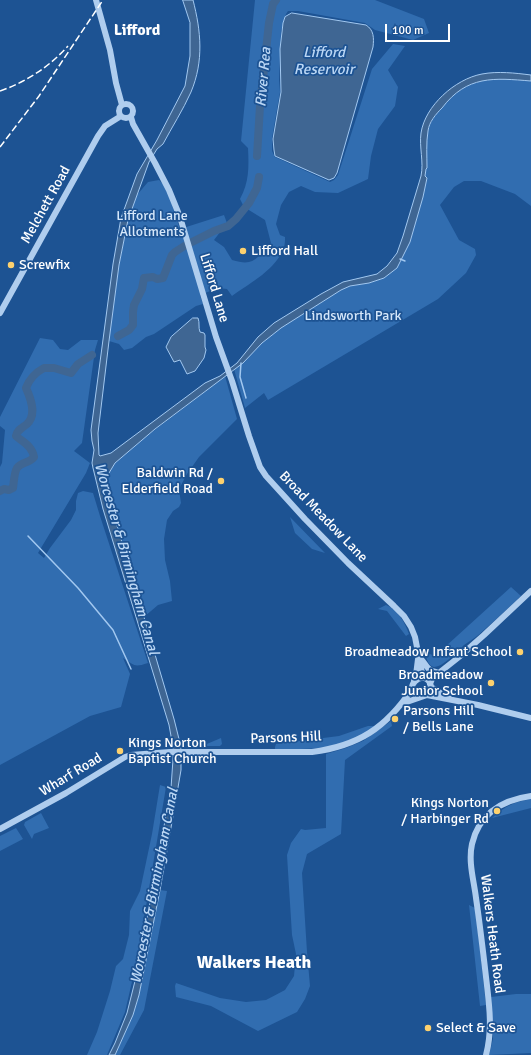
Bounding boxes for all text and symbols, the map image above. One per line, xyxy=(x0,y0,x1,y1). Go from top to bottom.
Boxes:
scale bar xyxy=(387,16,452,42)
district label: Lifford xyxy=(114,21,160,41)
text: 100 m xyxy=(392,23,424,38)
water label: Lifford Reservoir xyxy=(294,44,354,79)
water label: River Rea xyxy=(252,46,276,108)
street label: Melchett Road xyxy=(18,163,74,247)
park label: Lifford Lane Allotments xyxy=(116,208,188,240)
place label: Lifford Hall xyxy=(251,243,318,259)
marker: Lifford Hall xyxy=(238,246,248,256)
street label: Lifford Lane xyxy=(196,251,232,325)
place label: Screwfix xyxy=(19,257,70,273)
marker: Screwfix xyxy=(6,260,16,270)
park label: Lindsworth Park xyxy=(304,308,402,324)
water label: Worcester & Birmingham Canal xyxy=(90,461,162,657)
place label: Baldwin Rd / Elderfield Road xyxy=(121,465,213,498)
street label: Broad Meadow Lane xyxy=(275,468,371,566)
marker: Baldwin Rd / Elderfield Road xyxy=(216,476,226,486)
place label: Broadmeadow Infant School xyxy=(344,644,512,660)
marker: Broadmeadow Infant School xyxy=(515,647,525,657)
place label: Broadmeadow Junior School xyxy=(398,667,483,700)
marker: Broadmeadow Junior School xyxy=(486,678,496,688)
place label: Parsons Hill / Bells Lane xyxy=(403,703,474,736)
marker: Parsons Hill / Bells Lane xyxy=(390,714,400,724)
street label: Parsons Hill xyxy=(250,728,322,748)
place label: Kings Norton Baptist Church xyxy=(128,735,217,768)
marker: Kings Norton Baptist Church xyxy=(115,746,125,756)
street label: Wharf Road xyxy=(37,750,105,800)
water label: Worcester & Birmingham Canal xyxy=(127,787,183,985)
place label: Kings Norton / Harbinger Rd xyxy=(401,795,489,828)
marker: Kings Norton / Harbinger Rd xyxy=(492,806,502,816)
street label: Walkers Heath Road xyxy=(476,874,508,994)
district label: Walkers Heath xyxy=(197,952,311,974)
place label: Select & Save xyxy=(436,1020,516,1036)
marker: Select & Save xyxy=(423,1023,433,1033)

